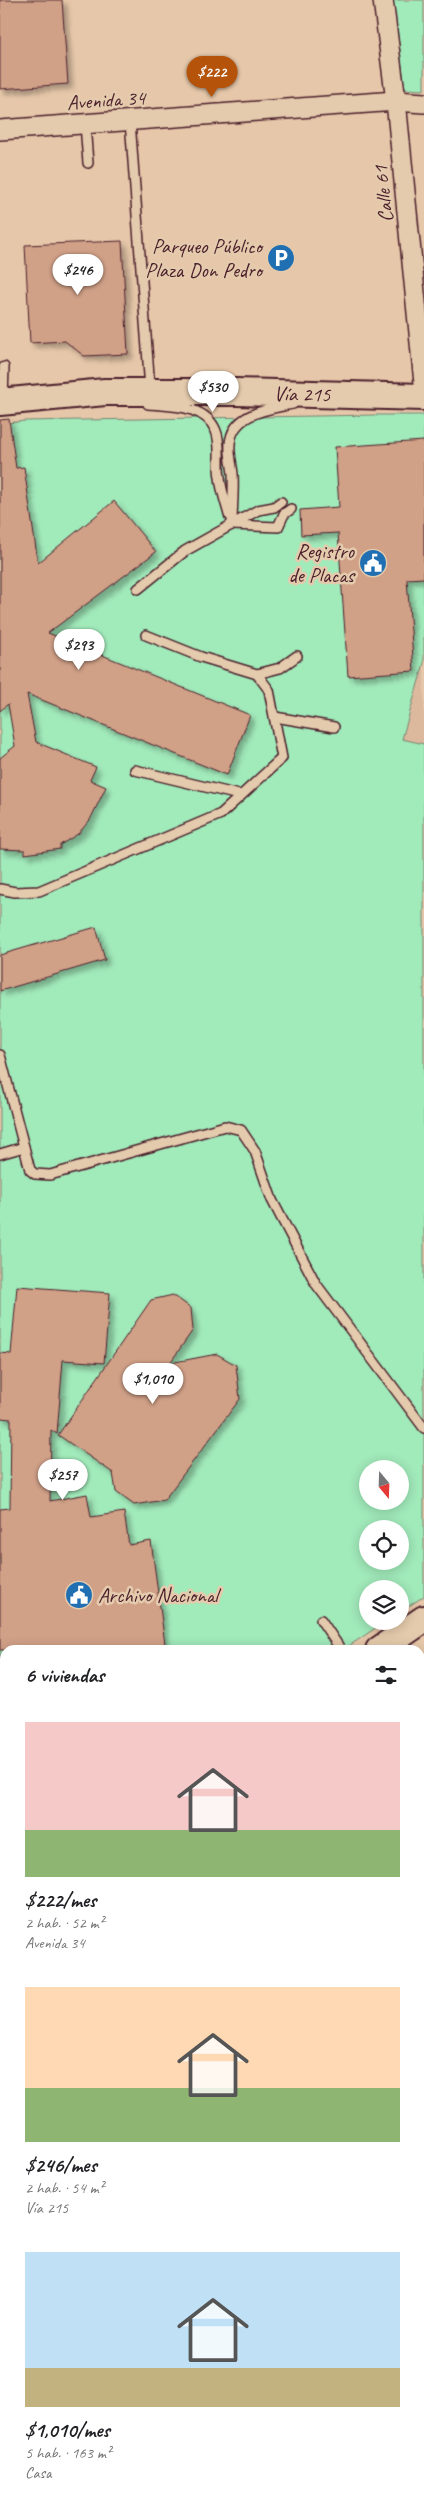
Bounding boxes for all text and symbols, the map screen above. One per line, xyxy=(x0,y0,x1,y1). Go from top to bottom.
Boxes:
pin: $222 xyxy=(182,56,242,98)
text: $222 xyxy=(198,62,226,82)
street label: Avenida 34 xyxy=(66,84,149,116)
street label: Calle 61 xyxy=(367,163,399,224)
place label: Parqueo Público Plaza Don Pedro xyxy=(145,233,265,283)
parking icon: Parqueo Público Plaza Don Pedro xyxy=(266,243,296,273)
pin: $246 xyxy=(48,254,108,296)
text: $246 xyxy=(63,260,93,280)
pin: $530 xyxy=(183,370,243,413)
text: $530 xyxy=(199,377,227,397)
street label: Vía 215 xyxy=(273,381,332,408)
place label: Registro de Placas xyxy=(289,538,356,588)
public building icon: Registro de Placas xyxy=(358,548,388,578)
pin: $293 xyxy=(49,628,109,671)
text: $293 xyxy=(65,635,93,655)
pin: $1,010 xyxy=(112,1362,194,1405)
text: $1,010 xyxy=(133,1369,173,1389)
pin: $257 xyxy=(33,1458,93,1501)
north arrow xyxy=(359,1460,409,1510)
map controls xyxy=(359,1460,409,1630)
text: $257 xyxy=(49,1465,77,1485)
button: locate xyxy=(359,1520,409,1570)
public building icon: Archivo Nacional xyxy=(64,1580,94,1610)
button: layers xyxy=(359,1580,409,1630)
place label: Archivo Nacional xyxy=(98,1582,221,1608)
icon: filters xyxy=(372,1661,400,1689)
text: 6 viviendas xyxy=(25,1662,104,1688)
icon: home xyxy=(168,1755,258,1845)
text: $222/mes xyxy=(25,1887,96,1913)
text: 2 hab. · 52 m² xyxy=(25,1913,104,1933)
text: Avenida 34 xyxy=(25,1933,85,1953)
icon: home xyxy=(168,2020,258,2110)
text: $246/mes xyxy=(25,2152,96,2178)
text: 2 hab. · 54 m² xyxy=(25,2178,104,2198)
text: Vía 215 xyxy=(25,2198,68,2218)
icon: home xyxy=(168,2285,258,2375)
text: $1,010/mes xyxy=(25,2417,110,2443)
text: 5 hab. · 163 m² xyxy=(25,2443,111,2463)
text: Casa xyxy=(25,2463,51,2483)

